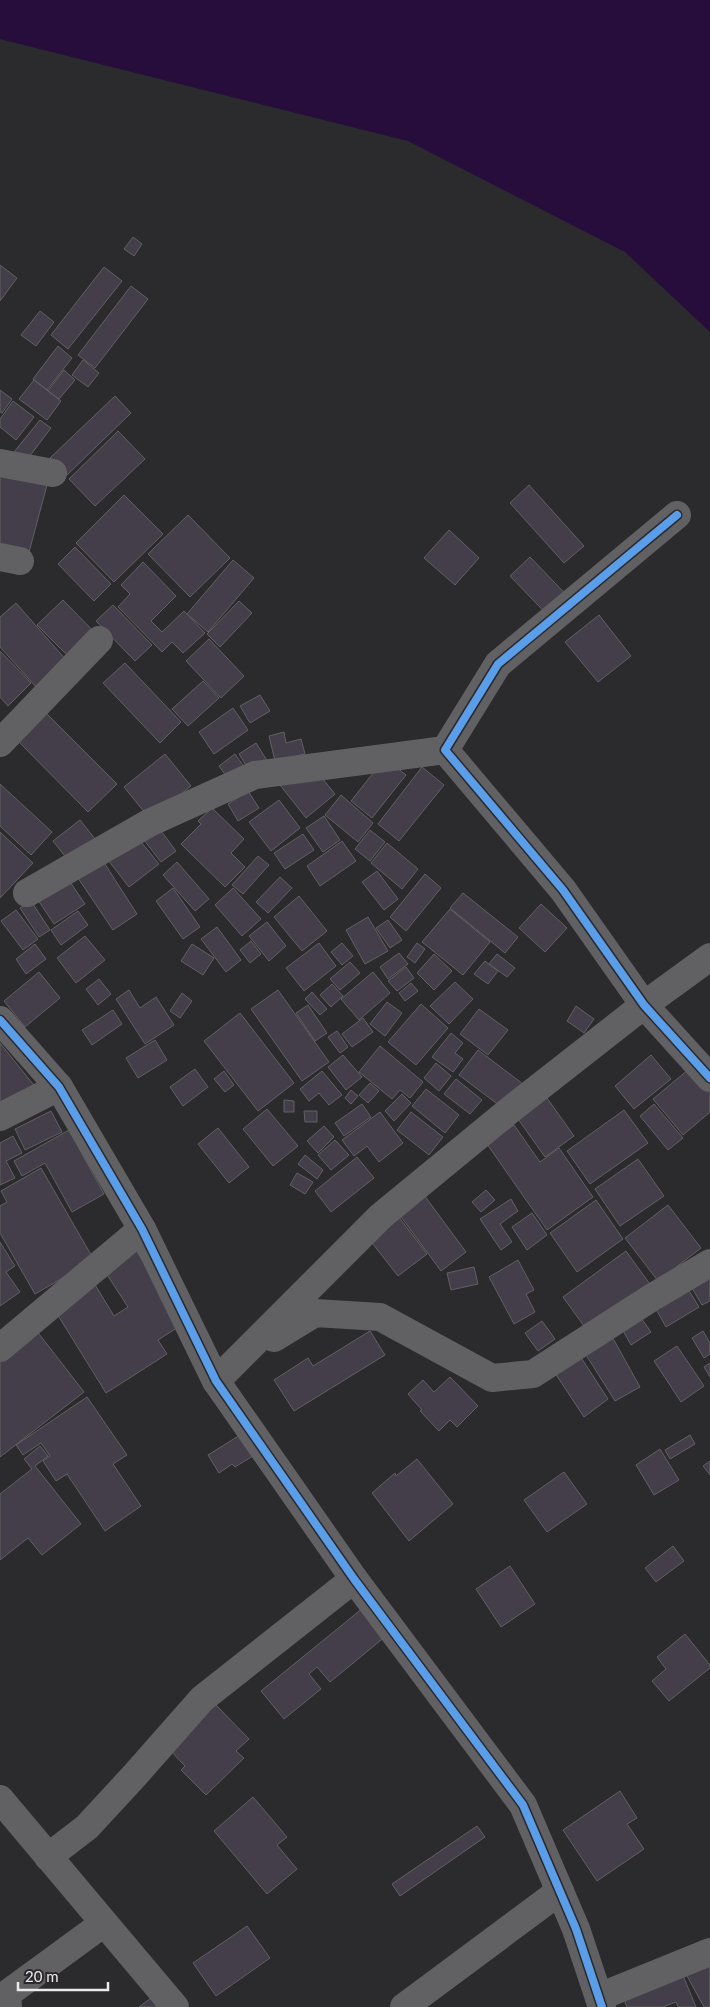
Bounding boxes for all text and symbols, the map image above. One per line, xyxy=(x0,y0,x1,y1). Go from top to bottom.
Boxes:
scale bar xyxy=(18,1960,108,1992)
text: 20 m xyxy=(25,1967,59,1985)

